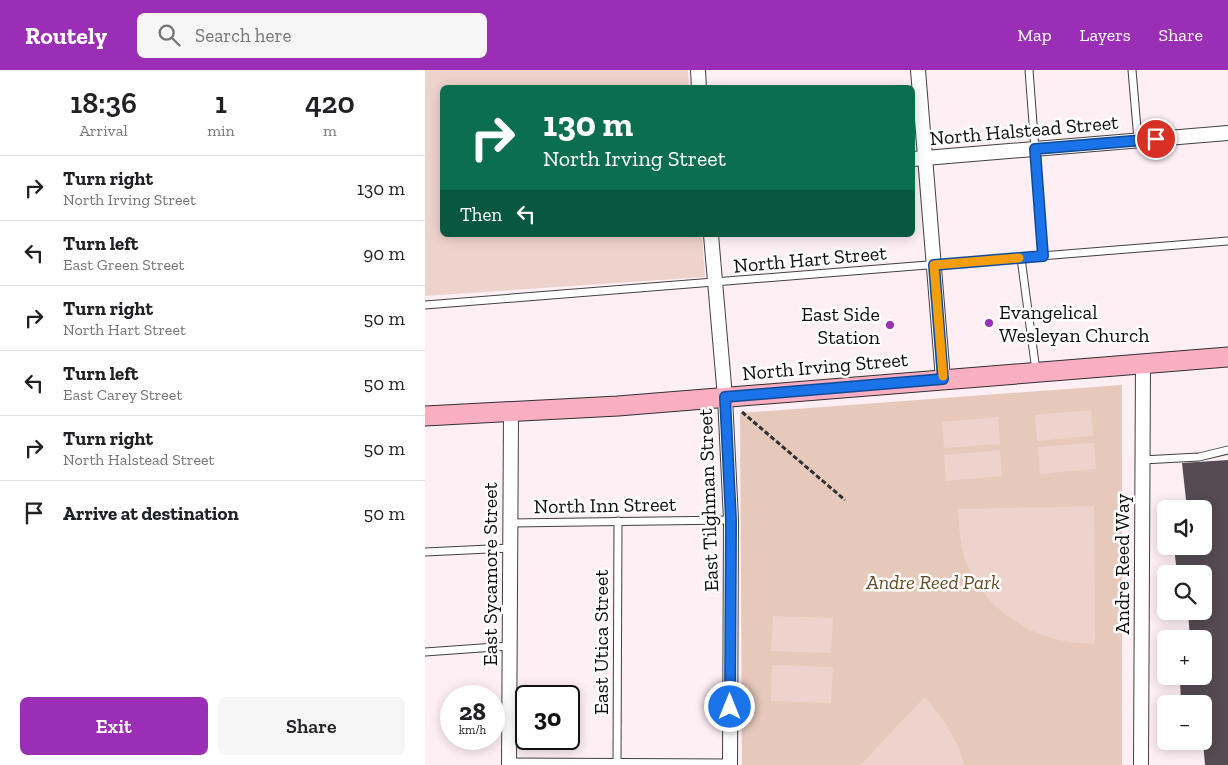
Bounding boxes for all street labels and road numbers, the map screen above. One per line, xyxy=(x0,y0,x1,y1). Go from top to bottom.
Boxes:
street label: North Halstead Street xyxy=(929,110,1120,150)
street label: North Hart Street xyxy=(732,240,888,278)
street label: North Irving Street xyxy=(741,347,909,385)
street label: East Tilghman Street xyxy=(693,408,723,592)
street label: East Sycamore Street xyxy=(478,481,502,666)
street label: North Inn Street xyxy=(534,492,677,518)
street label: Andre Reed Way xyxy=(1110,493,1134,634)
street label: East Utica Street xyxy=(589,569,613,715)

